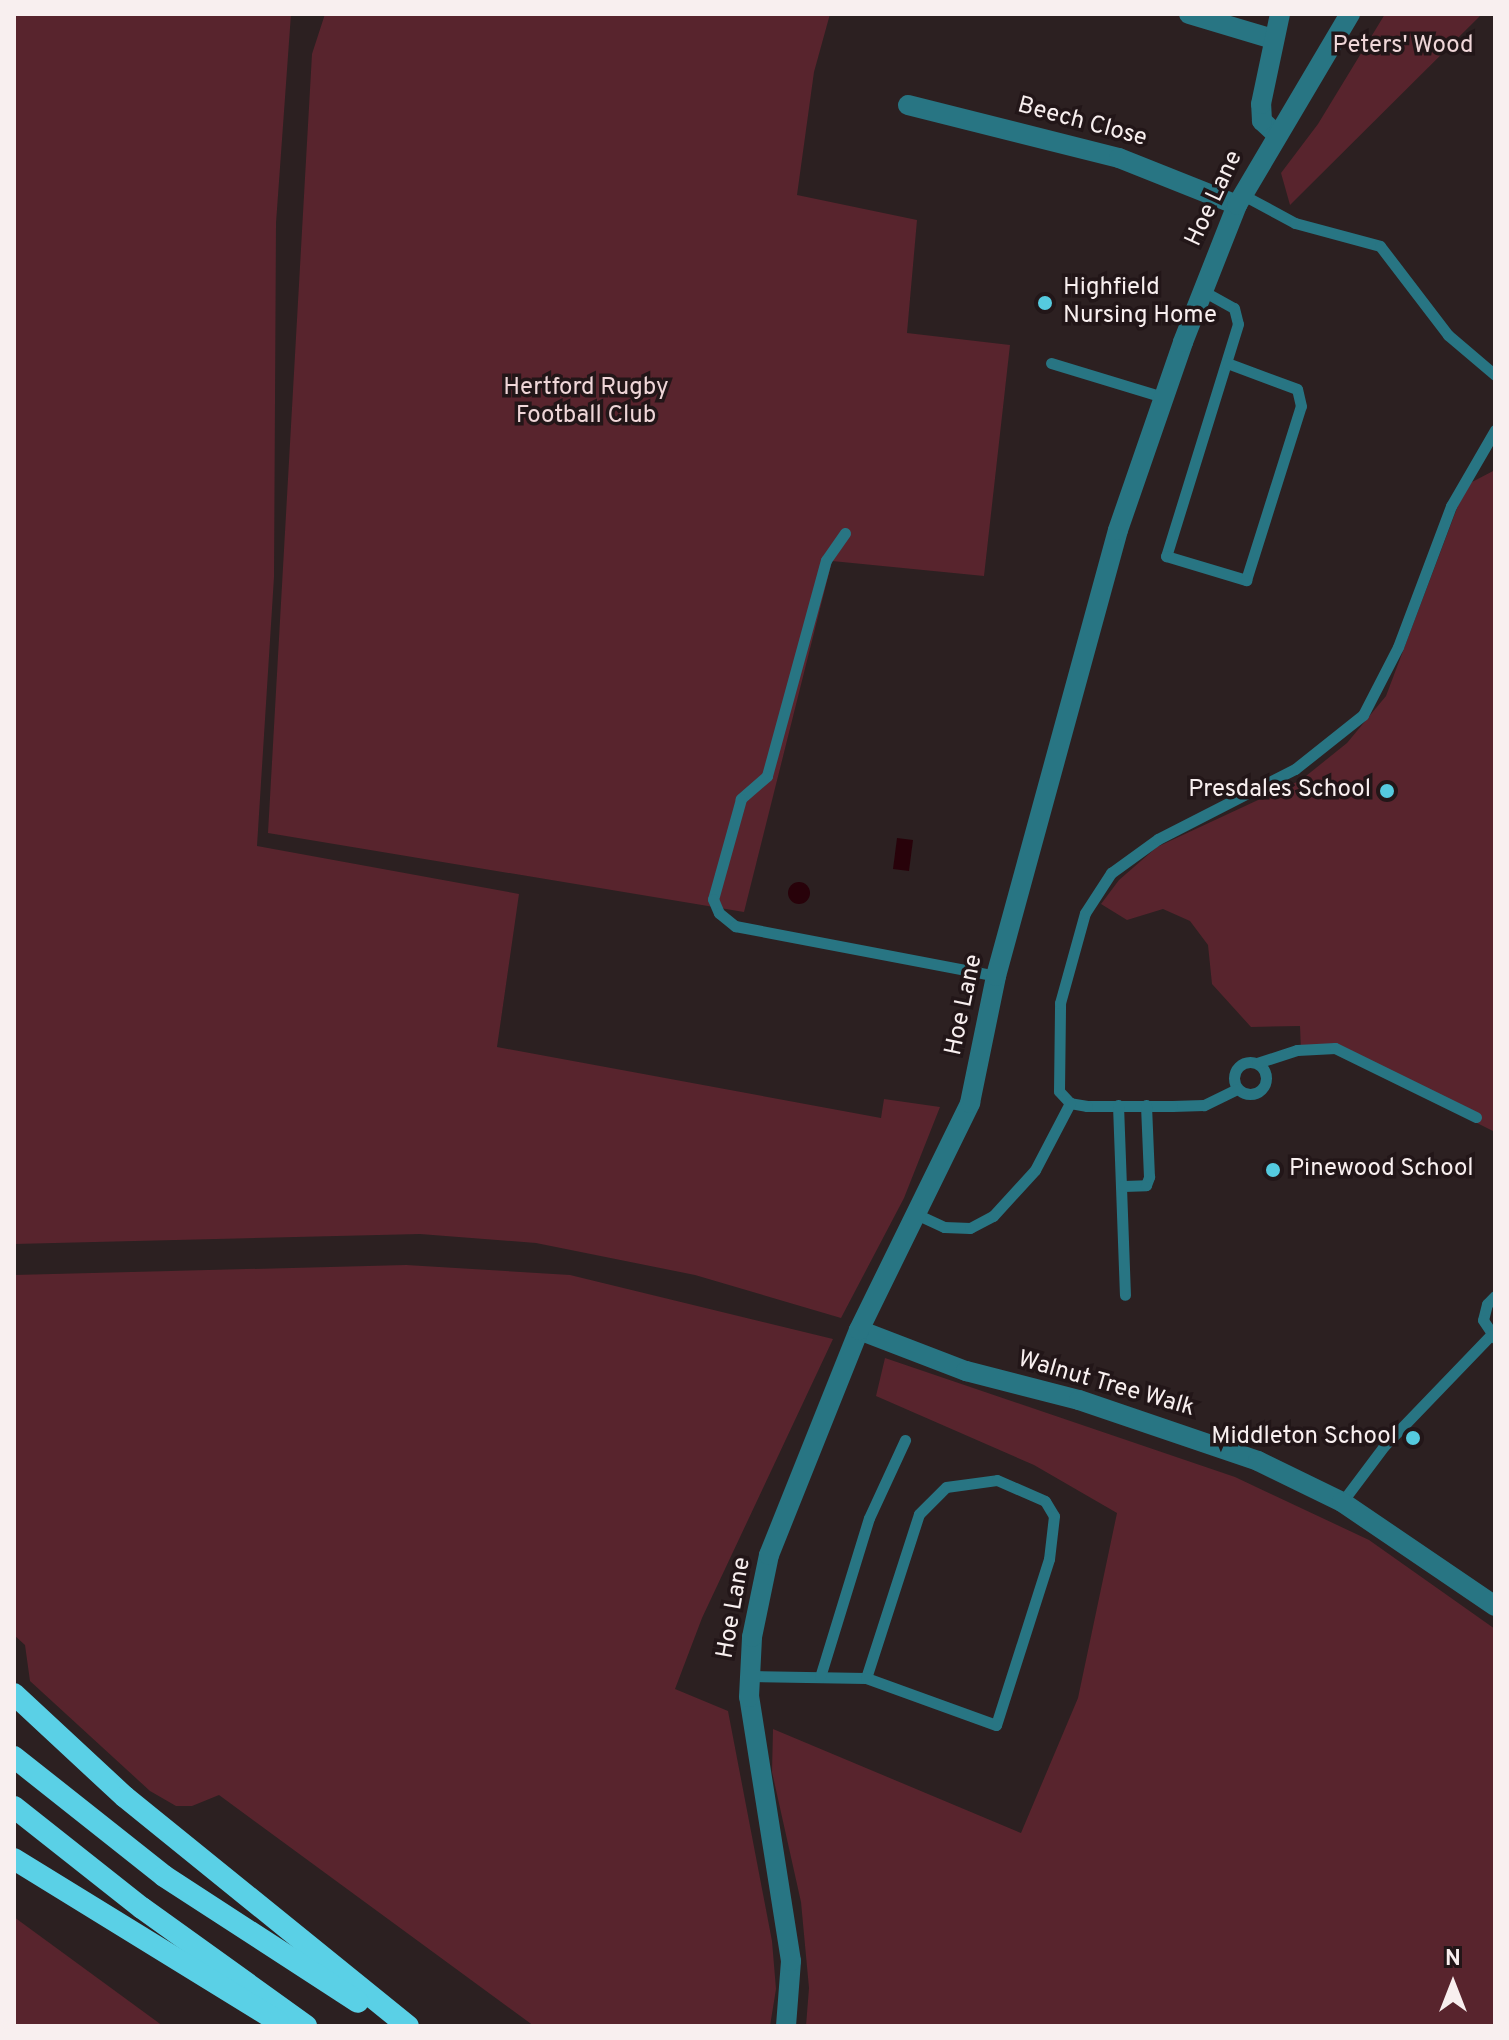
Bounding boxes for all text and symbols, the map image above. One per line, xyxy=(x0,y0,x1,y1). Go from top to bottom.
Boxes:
park label: Peters' Wood xyxy=(1332,33,1474,61)
street label: Beech Close xyxy=(1014,92,1150,154)
street label: Hoe Lane xyxy=(1180,147,1250,251)
place label: Highfield Nursing Home xyxy=(1063,275,1217,331)
marker: Highfield Nursing Home xyxy=(1034,292,1056,314)
park label: Hertford Rugby Football Club xyxy=(503,375,669,431)
place label: Presdales School xyxy=(1188,777,1371,805)
marker: Presdales School xyxy=(1378,782,1396,800)
street label: Hoe Lane xyxy=(940,952,990,1058)
place label: Pinewood School xyxy=(1289,1156,1474,1184)
marker: Pinewood School xyxy=(1264,1161,1282,1179)
street label: Walnut Tree Walk xyxy=(1014,1346,1198,1424)
place label: Middleton School xyxy=(1211,1424,1397,1452)
marker: Middleton School xyxy=(1404,1429,1422,1447)
street label: Hoe Lane xyxy=(712,1555,758,1661)
north arrow xyxy=(1413,1944,1493,2024)
text: N xyxy=(1445,1946,1461,1973)

